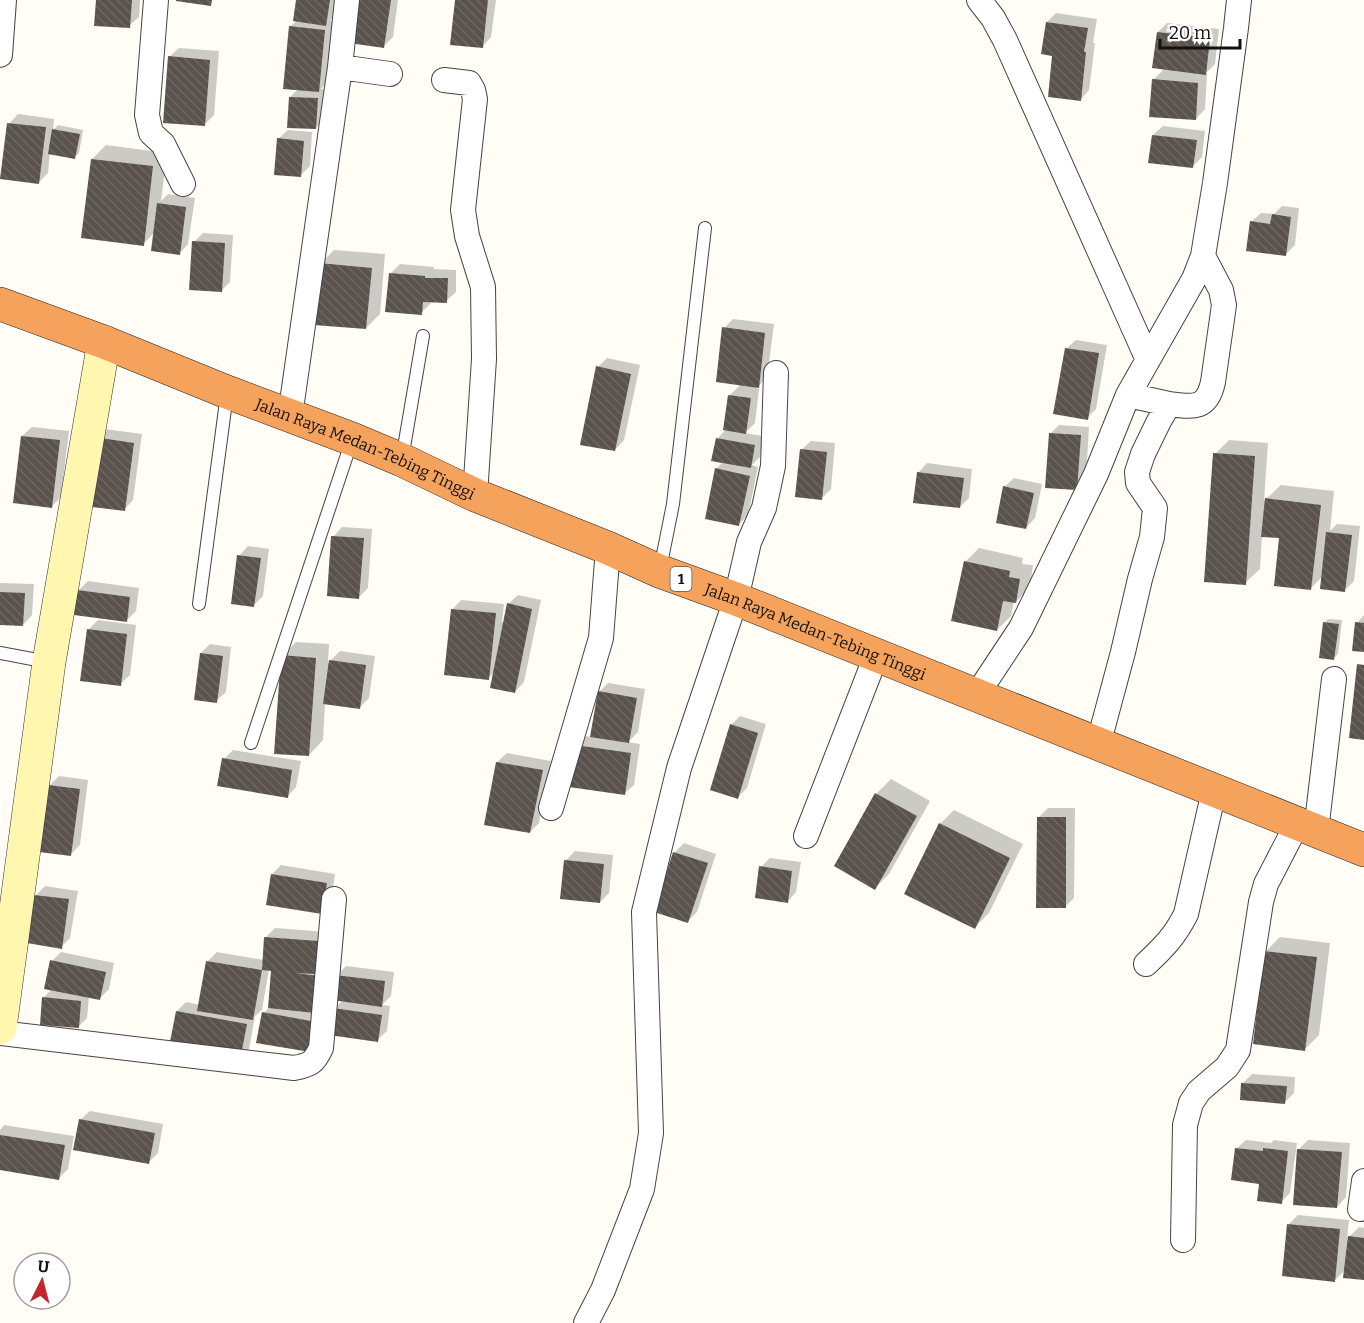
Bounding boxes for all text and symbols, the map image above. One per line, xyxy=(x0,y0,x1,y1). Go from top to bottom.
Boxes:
scale bar xyxy=(1160,12,1240,50)
text: 20 m xyxy=(1169,22,1211,44)
street label: Jalan Raya Medan-Tebing Tinggi xyxy=(252,394,478,504)
road number: 1 xyxy=(670,567,692,591)
street label: Jalan Raya Medan-Tebing Tinggi xyxy=(701,579,929,684)
north arrow xyxy=(12,1251,72,1311)
text: U xyxy=(37,1257,51,1277)

